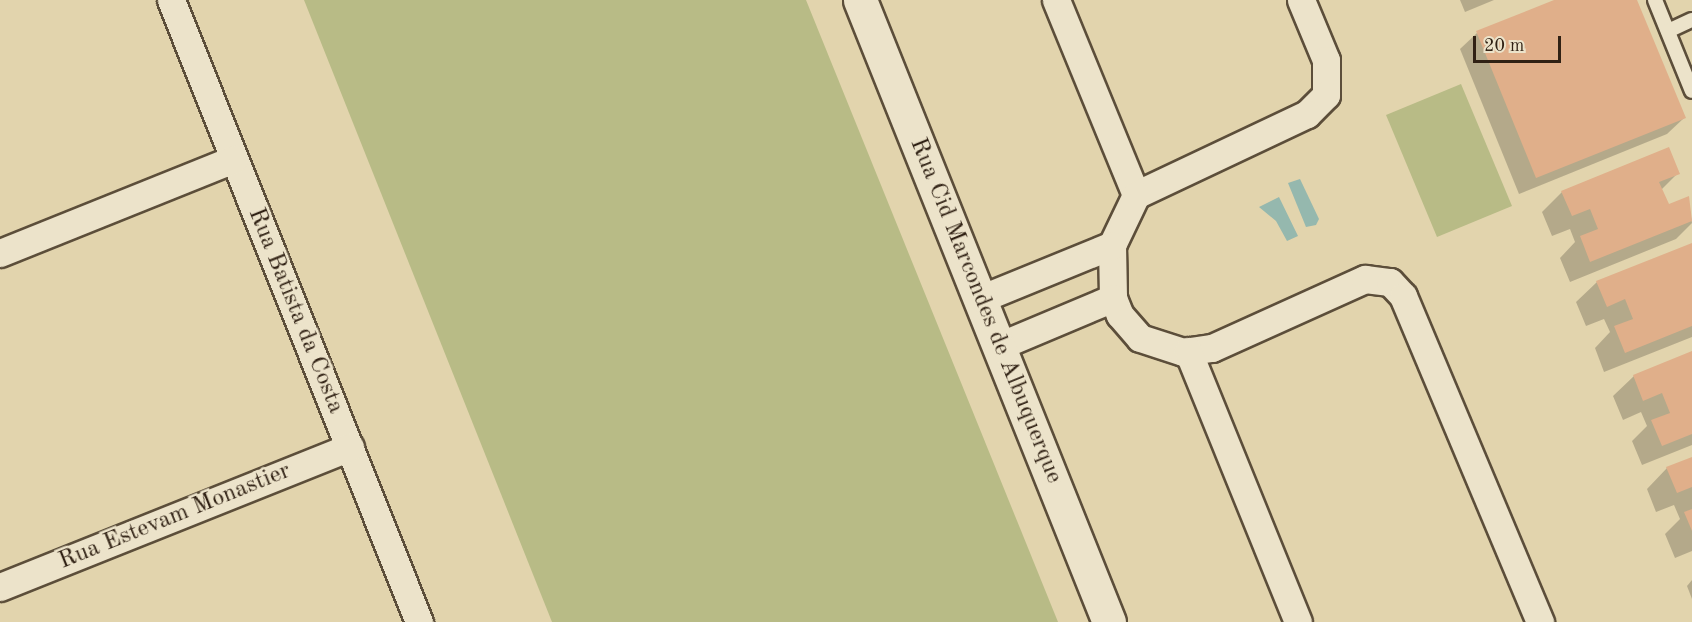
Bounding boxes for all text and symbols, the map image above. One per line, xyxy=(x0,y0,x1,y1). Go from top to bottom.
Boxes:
scale bar xyxy=(1476,24,1564,62)
text: 20 m xyxy=(1484,37,1524,55)
street label: Rua Cid Marcondes de Albuquerque xyxy=(902,134,1068,488)
street label: Rua Batista da Costa xyxy=(241,204,349,418)
street label: Rua Estevam Monastier xyxy=(55,457,295,577)

